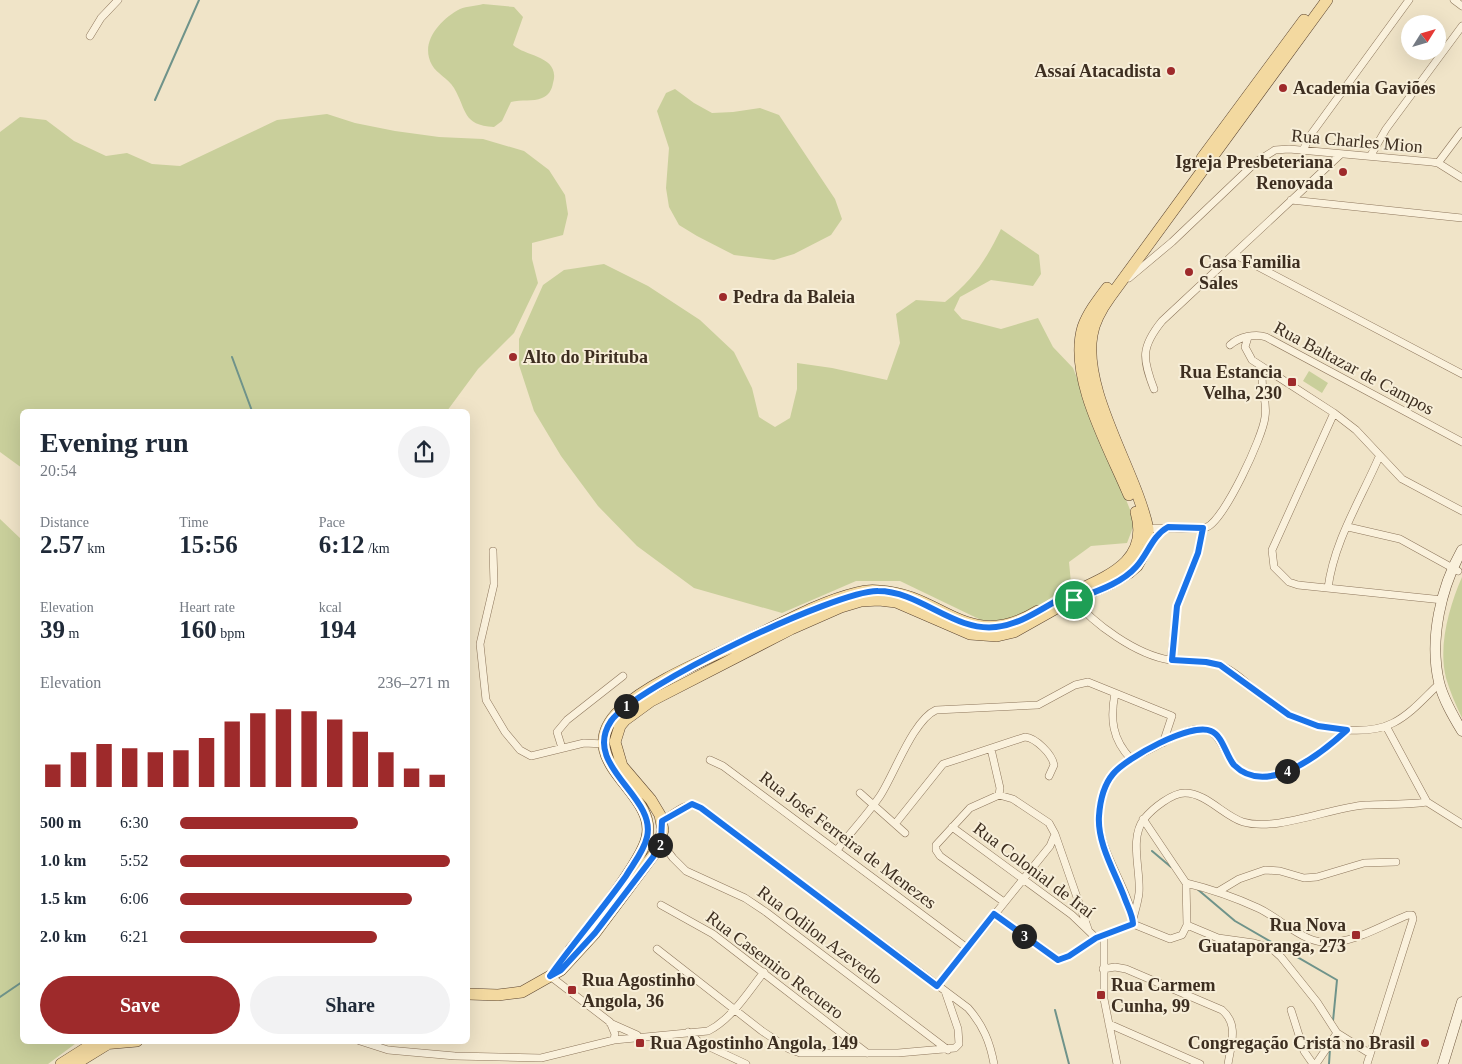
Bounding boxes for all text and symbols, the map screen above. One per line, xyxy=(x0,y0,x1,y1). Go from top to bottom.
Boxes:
north arrow xyxy=(1401,15,1446,60)
map controls xyxy=(1401,15,1446,60)
place label: Assaí Atacadista xyxy=(1034,61,1161,81)
marker: Assaí Atacadista xyxy=(1165,65,1177,77)
place label: Academia Gaviões xyxy=(1293,78,1435,98)
marker: Academia Gaviões xyxy=(1277,82,1289,94)
street label: Rua Charles Mion xyxy=(1290,125,1424,157)
place label: Igreja Presbeteriana Renovada xyxy=(1175,152,1333,193)
marker: Igreja Presbeteriana Renovada xyxy=(1337,166,1349,178)
place label: Casa Familia Sales xyxy=(1199,252,1301,293)
marker: Casa Familia Sales xyxy=(1183,266,1195,278)
place label: Pedra da Baleia xyxy=(733,287,855,307)
marker: Pedra da Baleia xyxy=(717,291,729,303)
street label: Rua Baltazar de Campos xyxy=(1271,317,1437,419)
place label: Alto do Pirituba xyxy=(523,347,648,367)
marker: Alto do Pirituba xyxy=(507,351,519,363)
place label: Rua Estancia Velha, 230 xyxy=(1179,362,1282,403)
marker: Rua Estancia Velha, 230 xyxy=(1286,376,1298,388)
button: share xyxy=(398,426,450,478)
text: Evening run xyxy=(40,427,189,458)
text: 20:54 xyxy=(40,462,76,479)
text: Distance xyxy=(40,515,89,530)
text: Time xyxy=(179,515,208,530)
text: Pace xyxy=(319,515,345,530)
text: 2.57 xyxy=(40,531,84,558)
text: 15:56 xyxy=(179,531,238,558)
text: 6:12 xyxy=(319,531,364,558)
text: km xyxy=(84,541,105,556)
text: /km xyxy=(364,541,390,556)
pin xyxy=(1053,579,1095,621)
icon: arrive xyxy=(1060,586,1088,614)
text: Elevation xyxy=(40,600,94,615)
text: Heart rate xyxy=(179,600,235,615)
text: kcal xyxy=(319,600,342,615)
text: 39 xyxy=(40,616,65,643)
text: 160 xyxy=(179,616,217,643)
text: 194 xyxy=(319,616,356,643)
text: m xyxy=(65,626,79,641)
text: bpm xyxy=(217,626,245,641)
text: Elevation xyxy=(40,674,101,691)
text: 236–271 m xyxy=(378,674,450,691)
pin: 1 xyxy=(614,694,638,718)
text: 1 xyxy=(623,699,630,714)
pin: 4 xyxy=(1274,758,1300,784)
text: 4 xyxy=(1284,764,1291,779)
street label: Rua José Ferreira de Menezes xyxy=(756,767,940,913)
text: 500 m xyxy=(40,814,81,831)
text: 6:30 xyxy=(120,814,148,831)
street label: Rua Colonial de Iraí xyxy=(969,818,1099,922)
pin: 2 xyxy=(648,832,672,858)
text: 2 xyxy=(657,838,664,853)
text: 1.0 km xyxy=(40,852,86,869)
text: 5:52 xyxy=(120,852,148,869)
street label: Rua Odilon Azevedo xyxy=(754,882,886,988)
text: 1.5 km xyxy=(40,890,86,907)
text: 6:06 xyxy=(120,890,148,907)
street label: Rua Casemiro Recuero xyxy=(702,907,848,1023)
place label: Rua Nova Guataporanga, 273 xyxy=(1198,915,1346,956)
pin: 3 xyxy=(1012,924,1036,948)
text: 2.0 km xyxy=(40,928,86,945)
text: 6:21 xyxy=(120,928,148,945)
text: 3 xyxy=(1021,929,1028,944)
marker: Rua Nova Guataporanga, 273 xyxy=(1350,929,1362,941)
place label: Rua Agostinho Angola, 36 xyxy=(582,970,696,1011)
place label: Rua Carmem Cunha, 99 xyxy=(1111,975,1215,1016)
button: Save xyxy=(40,976,240,1034)
button: Share xyxy=(250,976,450,1034)
marker: Rua Agostinho Angola, 36 xyxy=(566,984,578,996)
marker: Rua Carmem Cunha, 99 xyxy=(1095,989,1107,1001)
place label: Rua Agostinho Angola, 149 xyxy=(650,1033,858,1053)
place label: Congregação Cristã no Brasil xyxy=(1188,1033,1415,1053)
marker: Rua Agostinho Angola, 149 xyxy=(634,1037,646,1049)
marker: Congregação Cristã no Brasil xyxy=(1419,1037,1431,1049)

